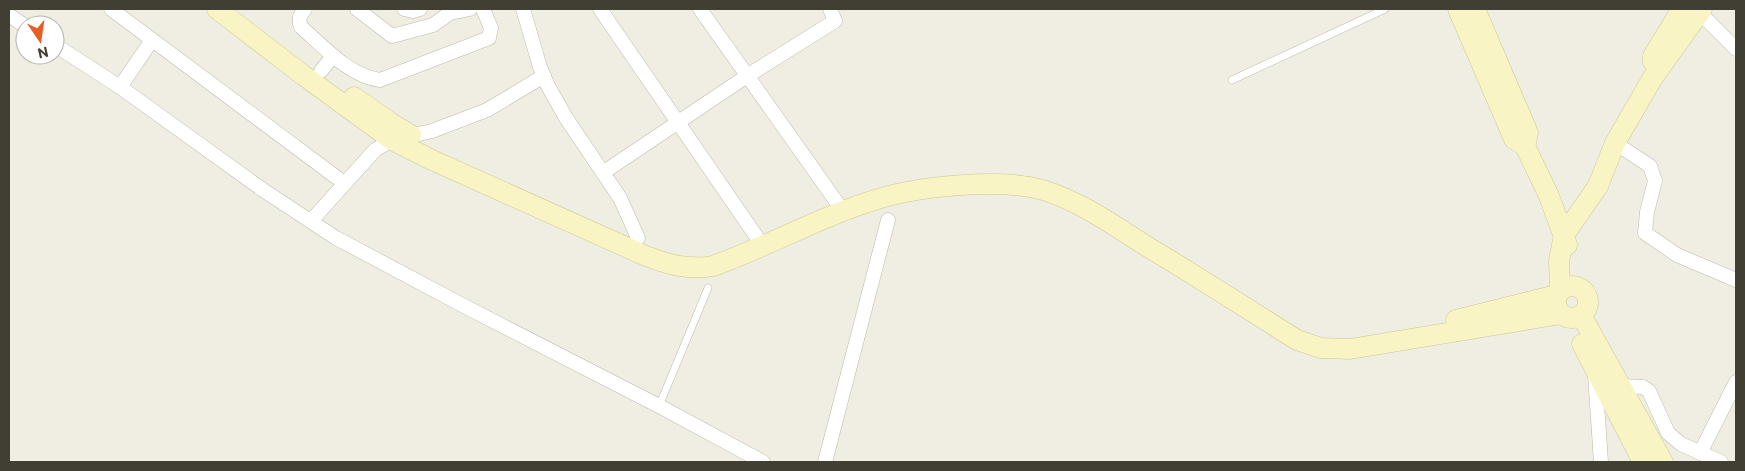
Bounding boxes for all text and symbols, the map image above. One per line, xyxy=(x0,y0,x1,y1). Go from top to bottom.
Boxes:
north arrow xyxy=(15,15,65,65)
text: N xyxy=(36,44,50,63)

